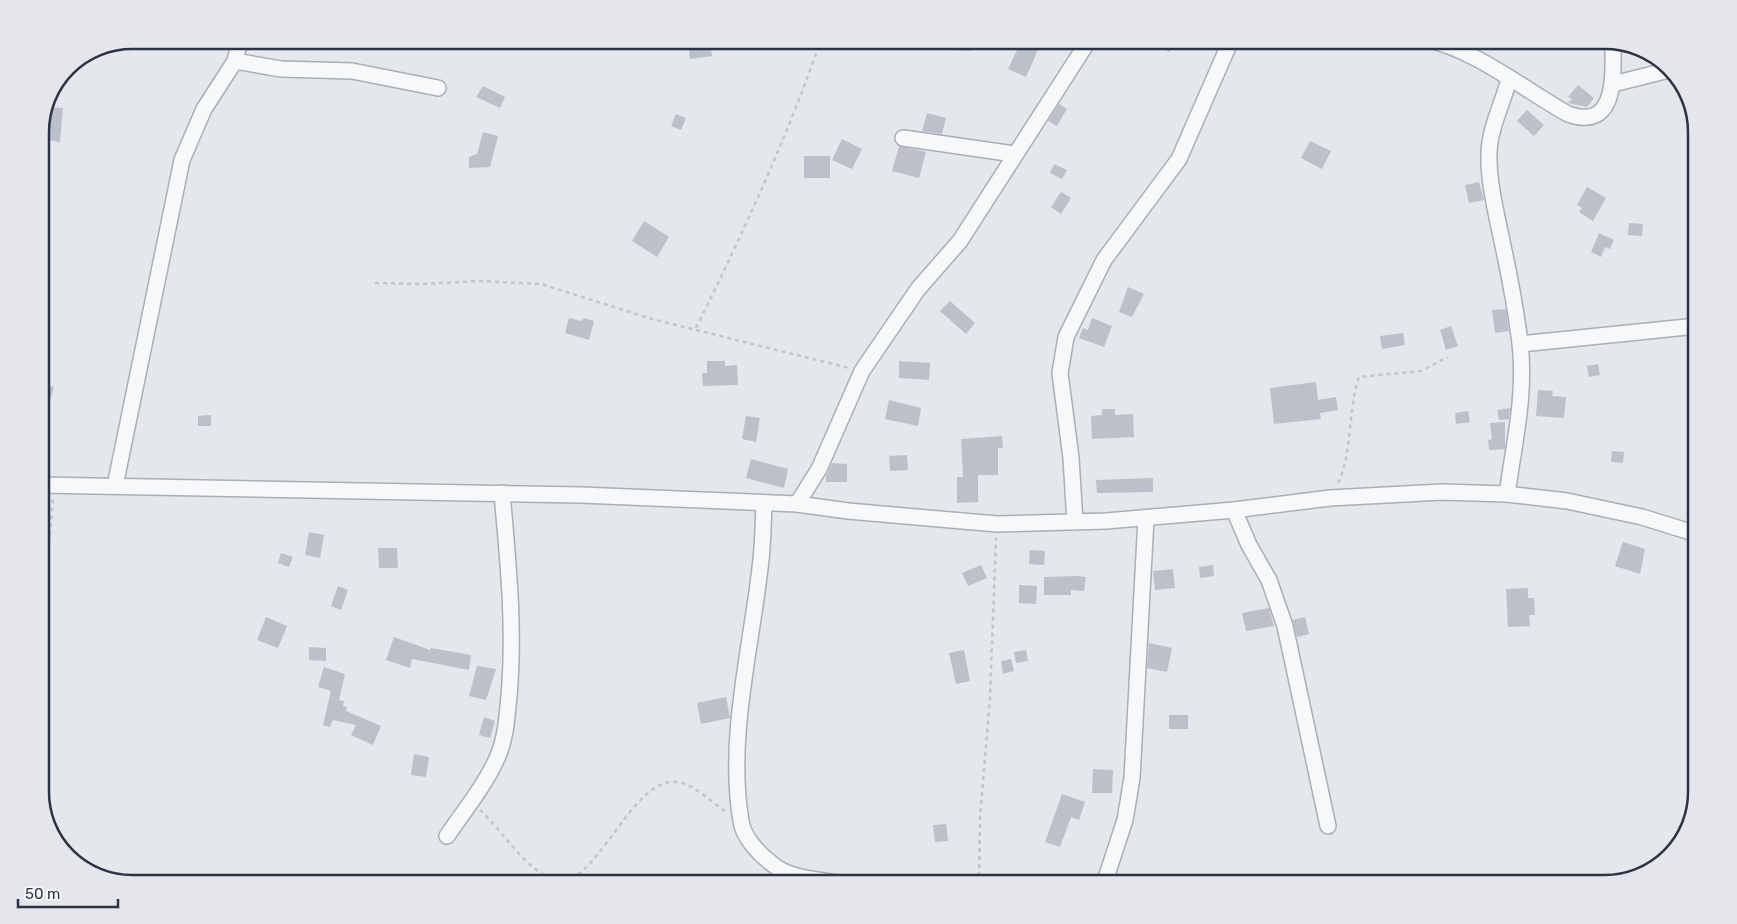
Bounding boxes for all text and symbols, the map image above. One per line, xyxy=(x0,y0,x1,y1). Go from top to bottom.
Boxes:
scale bar xyxy=(18,876,118,908)
text: 50 m xyxy=(25,885,60,903)

